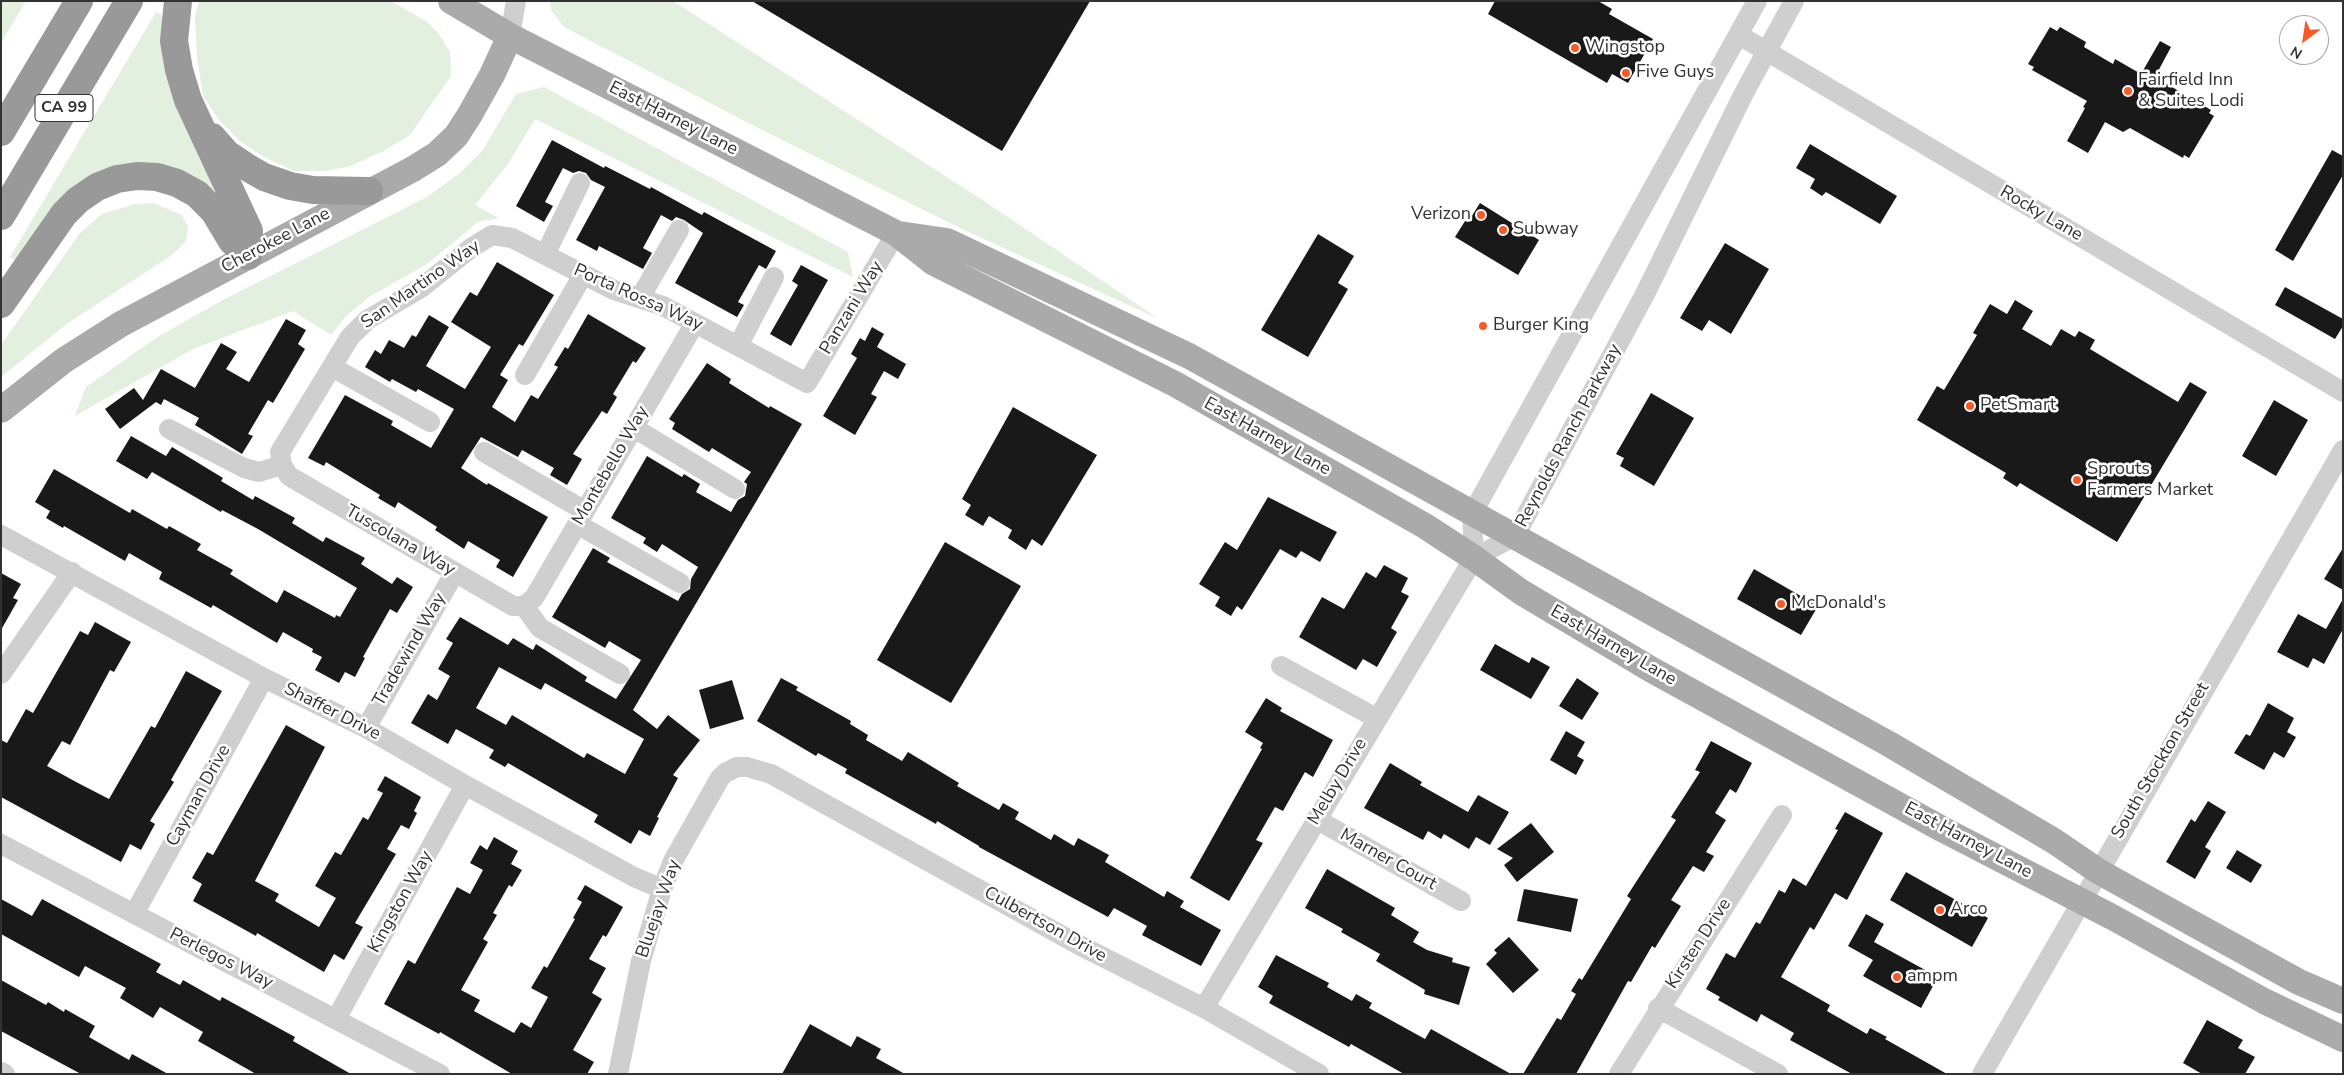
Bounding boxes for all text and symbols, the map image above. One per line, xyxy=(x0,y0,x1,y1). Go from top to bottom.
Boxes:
north arrow xyxy=(2279,15,2329,65)
place label: Wingstop xyxy=(1585,37,1665,59)
marker: Wingstop xyxy=(1569,42,1581,54)
text: N xyxy=(2287,42,2306,63)
place label: Five Guys xyxy=(1636,62,1714,84)
marker: Five Guys xyxy=(1620,67,1632,79)
place label: Fairfield Inn & Suites Lodi xyxy=(2138,70,2244,112)
street label: East Harney Lane xyxy=(605,77,741,161)
marker: Fairfield Inn & Suites Lodi xyxy=(2122,85,2134,97)
road number: CA 99 xyxy=(35,95,93,122)
street label: Rocky Lane xyxy=(1996,182,2086,246)
street label: Cherokee Lane xyxy=(218,203,334,279)
place label: Verizon xyxy=(1411,204,1471,226)
marker: Verizon xyxy=(1475,209,1487,221)
place label: Subway xyxy=(1513,219,1578,241)
marker: Subway xyxy=(1497,224,1509,236)
street label: San Martino Way xyxy=(357,236,485,334)
street label: Panzani Way xyxy=(816,257,888,359)
street label: Porta Rossa Way xyxy=(570,260,706,336)
place label: Burger King xyxy=(1493,315,1589,337)
marker: Burger King xyxy=(1477,320,1489,332)
street label: Reynolds Ranch Parkway xyxy=(1512,341,1626,531)
street label: East Harney Lane xyxy=(1200,393,1334,481)
place label: PetSmart xyxy=(1980,395,2056,417)
marker: PetSmart xyxy=(1964,400,1976,412)
street label: Montebello Way xyxy=(568,403,654,529)
place label: Sprouts Farmers Market xyxy=(2087,459,2213,502)
marker: Sprouts Farmers Market xyxy=(2071,474,2083,486)
street label: Tuscolana Way xyxy=(341,501,459,581)
street label: Tradewind Way xyxy=(369,589,451,711)
place label: McDonald's xyxy=(1791,593,1886,615)
marker: McDonald's xyxy=(1775,598,1787,610)
street label: East Harney Lane xyxy=(1546,601,1680,691)
street label: Shaffer Drive xyxy=(280,678,384,746)
street label: South Stockton Street xyxy=(2107,679,2215,843)
street label: Melby Drive xyxy=(1304,735,1372,829)
street label: Cayman Drive xyxy=(162,741,236,851)
street label: East Harney Lane xyxy=(1900,798,2036,884)
street label: Marner Court xyxy=(1336,825,1440,895)
street label: Kingston Way xyxy=(364,847,438,957)
street label: Bluejay Way xyxy=(632,857,686,961)
street label: Culbertson Drive xyxy=(980,882,1110,968)
street label: Kirsten Drive xyxy=(1662,895,1736,993)
place label: Arco xyxy=(1950,899,1988,921)
marker: Arco xyxy=(1934,904,1946,916)
street label: Perlegos Way xyxy=(166,924,276,994)
place label: ampm xyxy=(1907,966,1958,988)
marker: ampm xyxy=(1891,971,1903,983)

